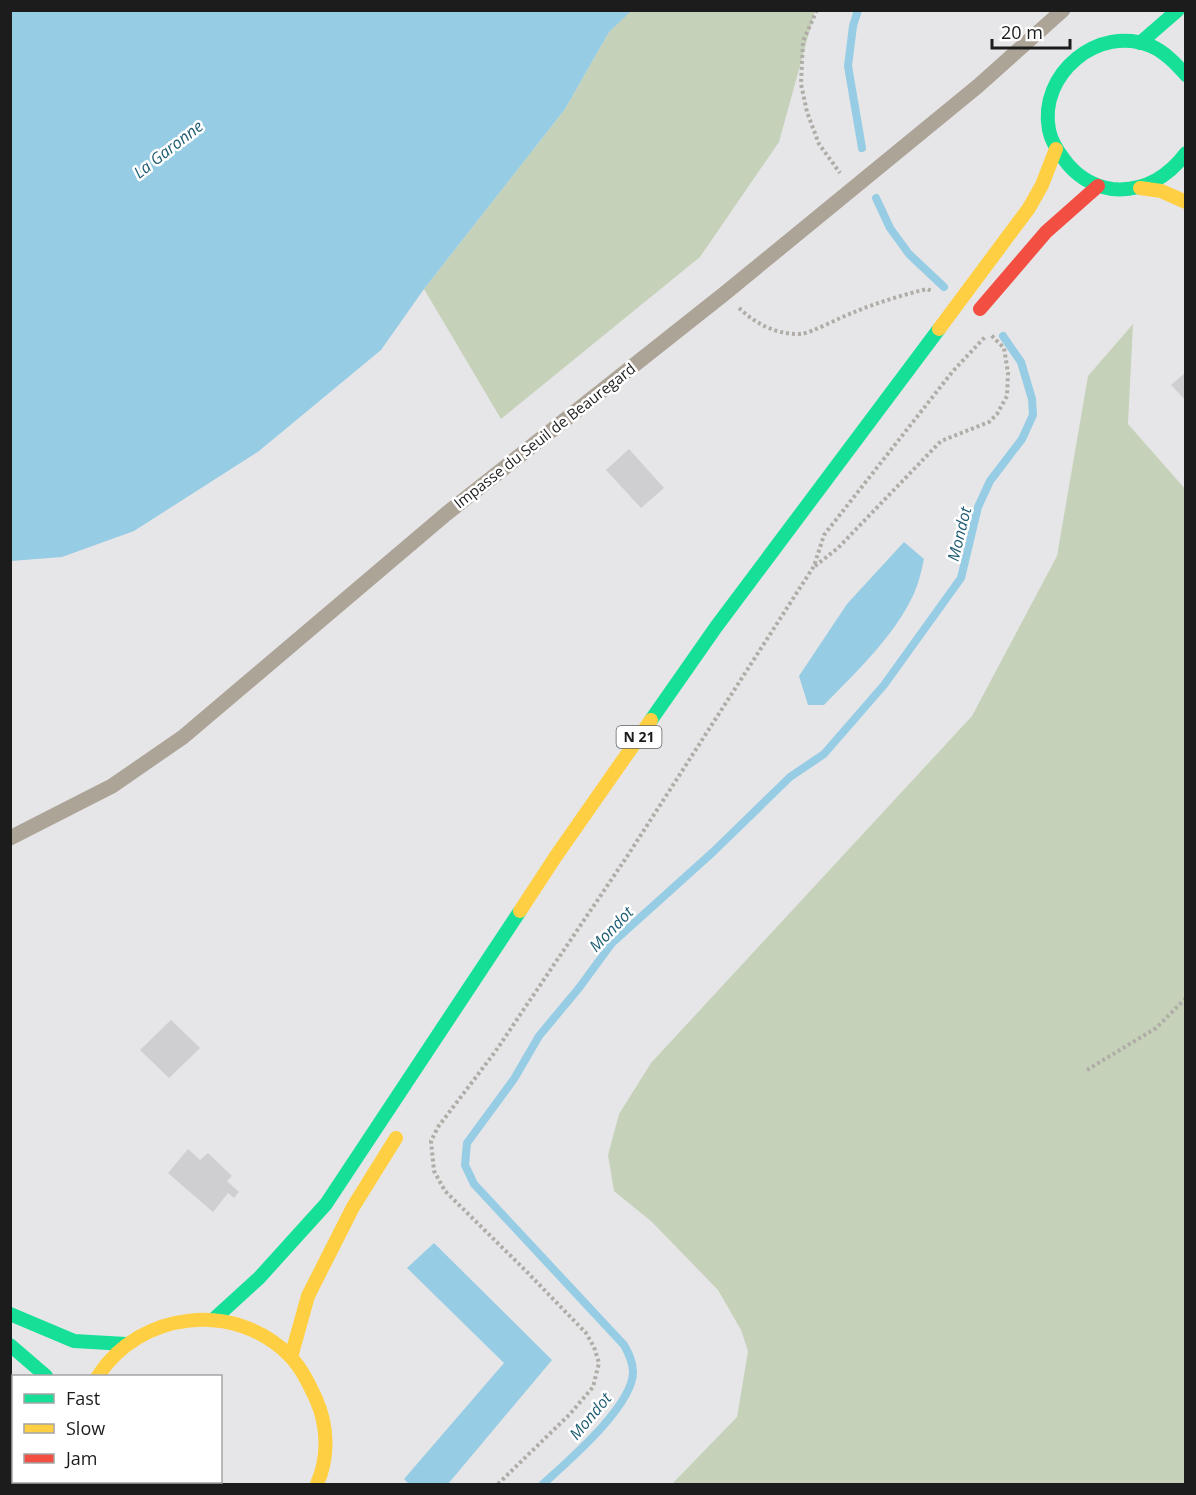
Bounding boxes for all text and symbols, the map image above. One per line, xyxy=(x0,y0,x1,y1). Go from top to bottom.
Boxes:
scale bar xyxy=(992,12,1070,50)
text: 20 m xyxy=(1001,20,1043,44)
water label: La Garonne xyxy=(129,115,207,183)
street label: Impasse du Seuil de Beauregard xyxy=(449,358,639,512)
water label: Mondot xyxy=(942,504,977,563)
road number: N 21 xyxy=(616,726,662,748)
water label: Mondot xyxy=(584,901,639,956)
legend xyxy=(12,1375,222,1483)
text: Fast xyxy=(66,1386,100,1410)
water label: Mondot xyxy=(564,1387,617,1444)
text: Slow xyxy=(66,1416,105,1440)
text: Jam xyxy=(64,1446,98,1470)

